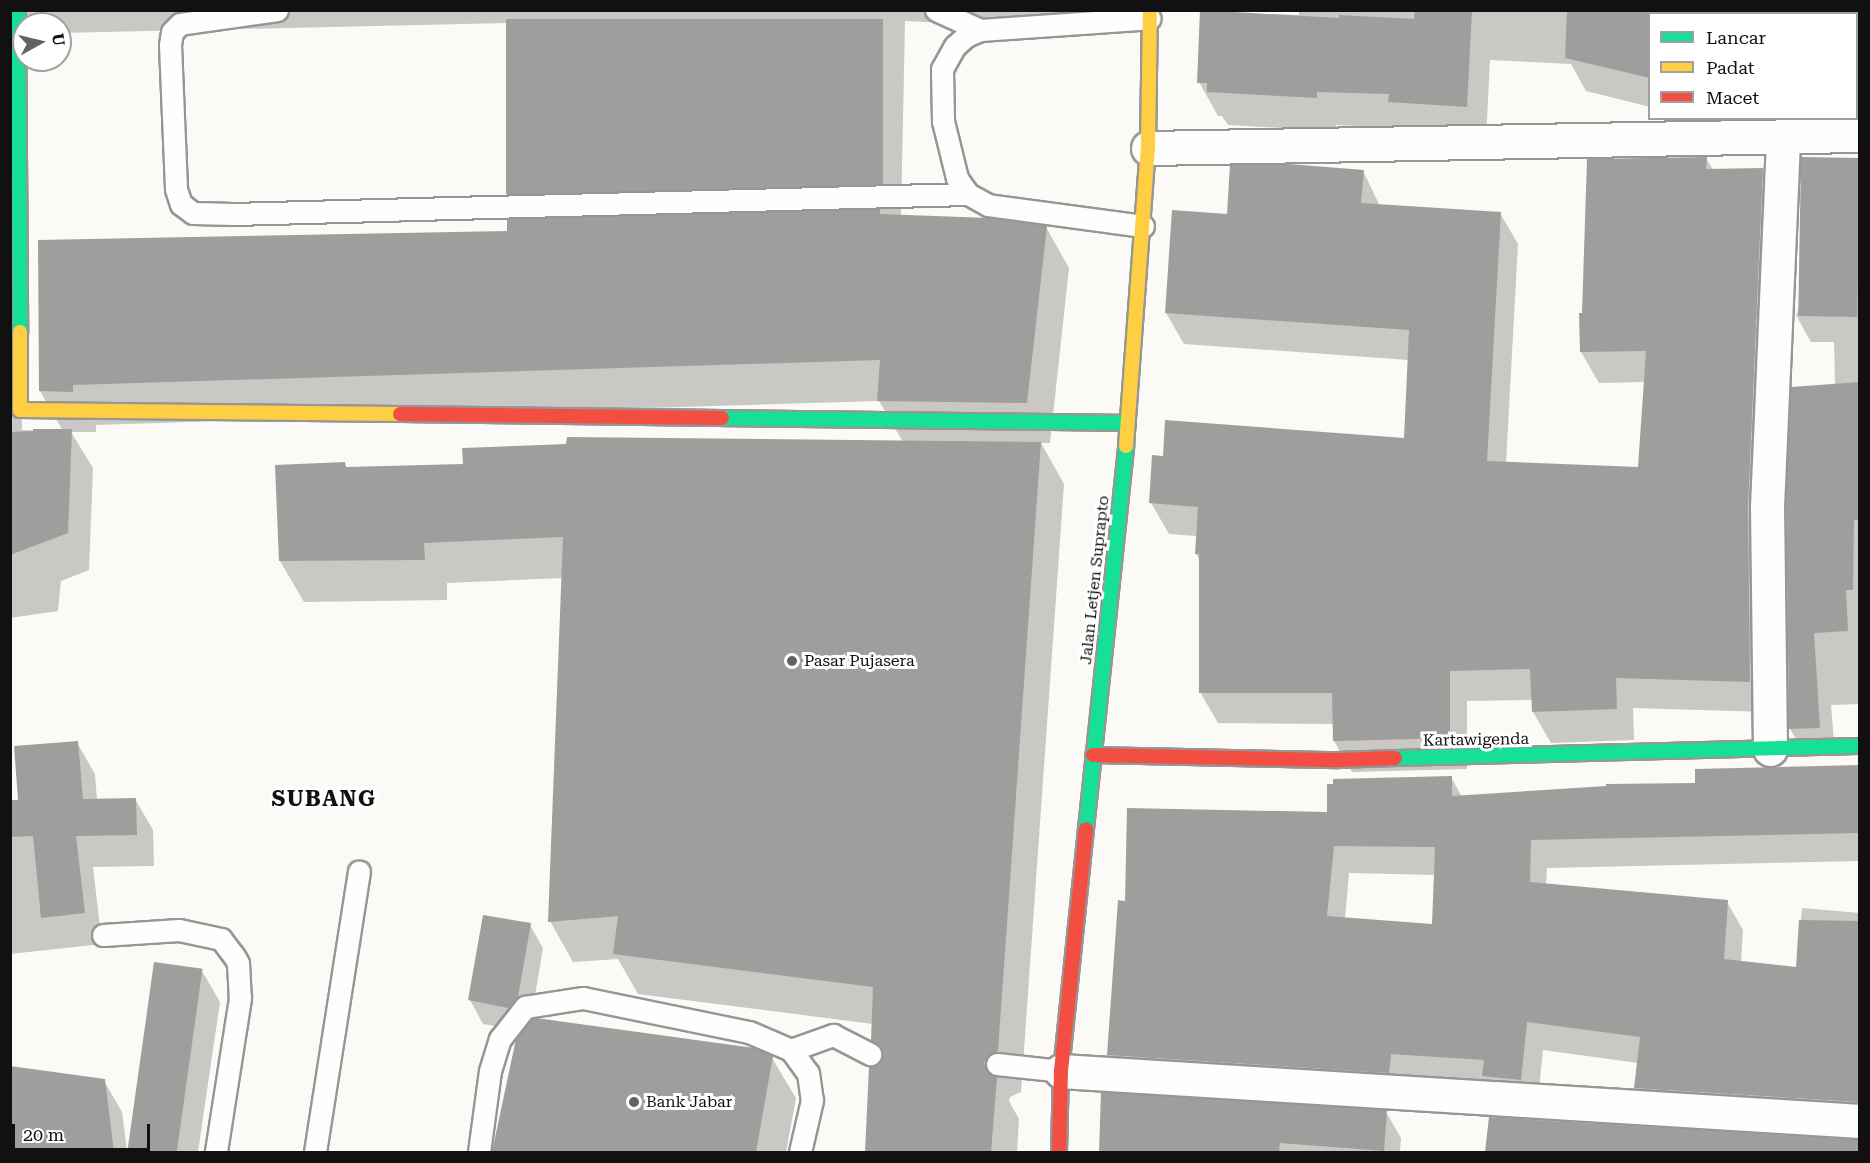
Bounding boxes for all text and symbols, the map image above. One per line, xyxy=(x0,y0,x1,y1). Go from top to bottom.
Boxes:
north arrow xyxy=(12,12,72,72)
legend xyxy=(1648,12,1858,120)
text: Lancar xyxy=(1706,27,1766,48)
text: U xyxy=(48,32,69,47)
text: Padat xyxy=(1706,57,1755,78)
text: Macet xyxy=(1706,87,1759,108)
street label: Jalan Letjen Suprapto xyxy=(1077,495,1113,665)
place label: Pasar Pujasera xyxy=(804,651,915,671)
marker: Pasar Pujasera xyxy=(785,654,799,668)
street label: Kartawigenda xyxy=(1423,729,1529,751)
district label: SUBANG xyxy=(272,786,376,812)
place label: Bank Jabar xyxy=(646,1092,732,1112)
marker: Bank Jabar xyxy=(627,1095,641,1109)
scale bar xyxy=(15,1112,153,1150)
text: 20 m xyxy=(23,1124,64,1145)

